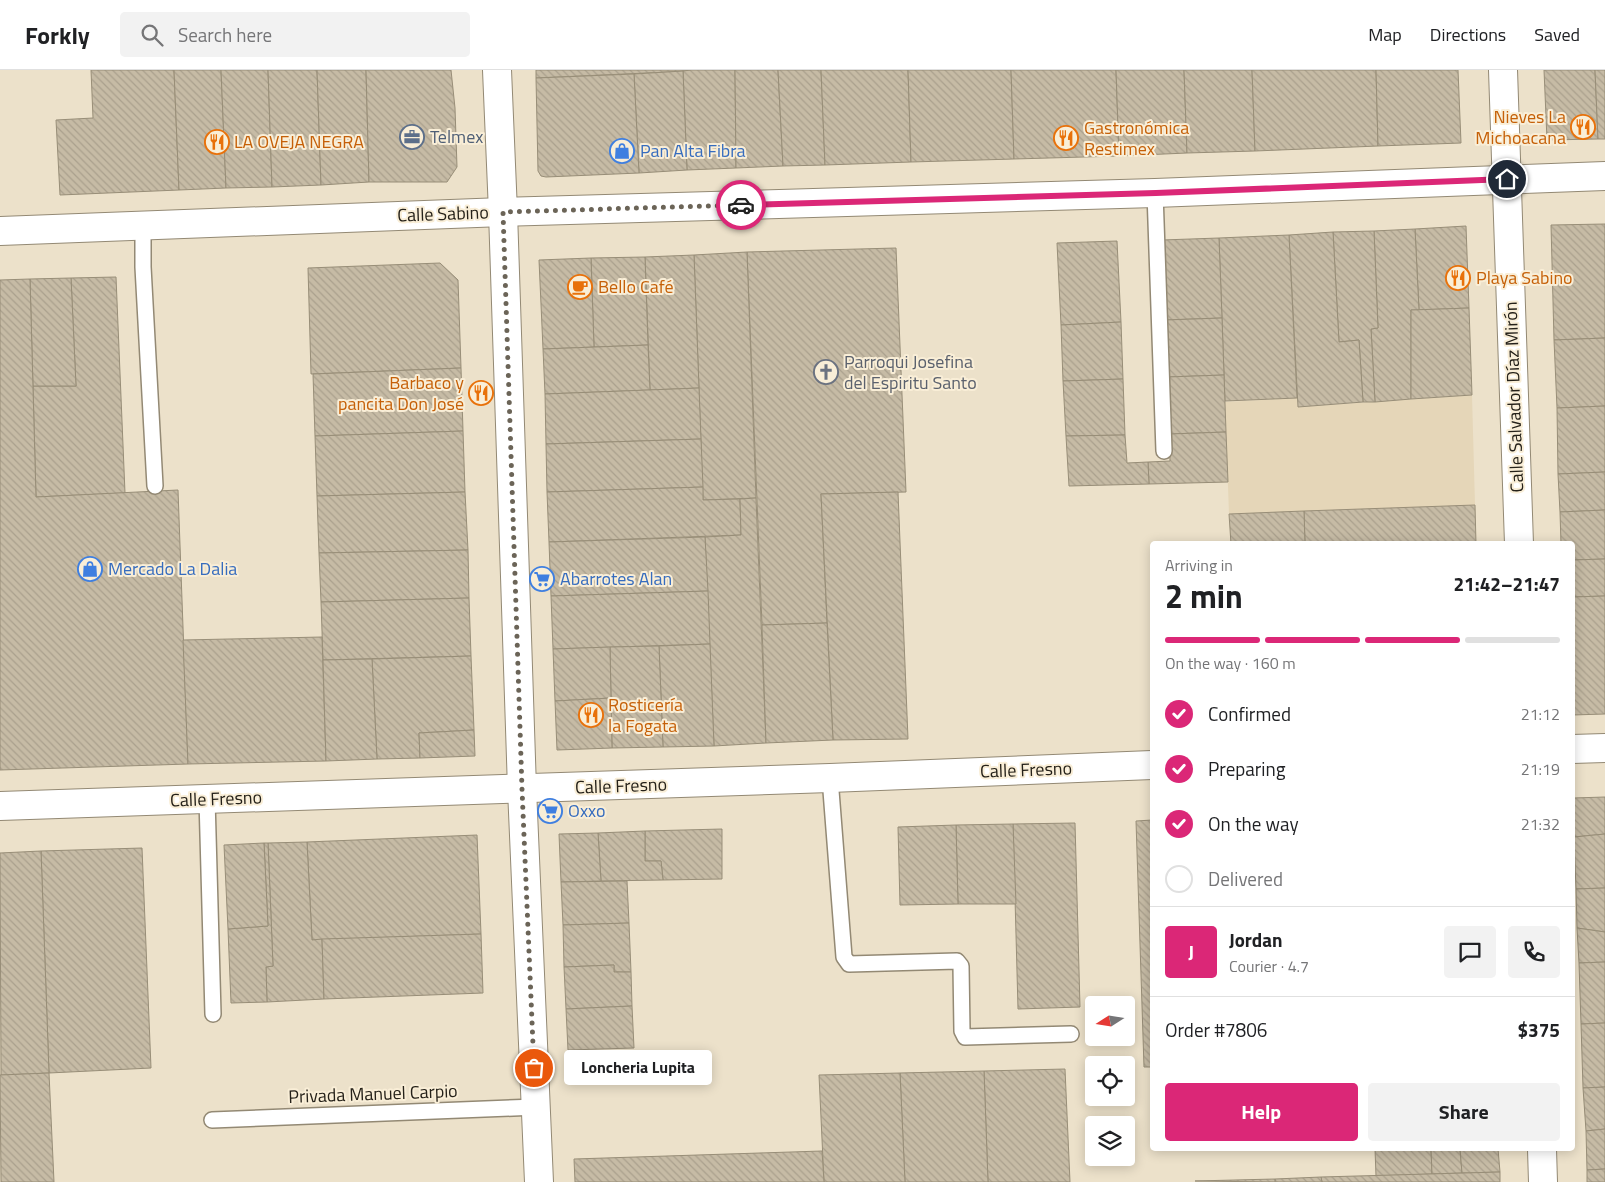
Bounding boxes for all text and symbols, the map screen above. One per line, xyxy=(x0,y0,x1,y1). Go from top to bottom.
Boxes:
search box xyxy=(120,12,470,57)
text: Forkly xyxy=(25,17,90,53)
text: Search here xyxy=(178,20,272,49)
icon: search xyxy=(138,21,166,49)
text: Map xyxy=(1368,21,1402,48)
text: Directions xyxy=(1430,21,1506,48)
text: Saved xyxy=(1534,21,1580,48)
place label: Nieves La Michoacana xyxy=(1475,103,1566,151)
place label: Gastronómica Restimex xyxy=(1084,114,1189,162)
restaurant icon: Nieves La Michoacana xyxy=(1570,114,1596,140)
place label: Telmex xyxy=(430,123,483,150)
office icon: Telmex xyxy=(399,124,425,150)
restaurant icon: Gastronómica Restimex xyxy=(1053,125,1079,151)
place label: LA OVEJA NEGRA xyxy=(234,128,364,155)
restaurant icon: LA OVEJA NEGRA xyxy=(204,129,230,155)
place label: Pan Alta Fibra xyxy=(640,137,746,164)
shop icon: Pan Alta Fibra xyxy=(609,138,635,164)
pin xyxy=(1486,158,1528,200)
icon: home xyxy=(1493,165,1521,193)
courier xyxy=(716,180,766,230)
icon: car xyxy=(727,191,755,219)
street label: Calle Sabino xyxy=(397,198,489,229)
place label: Playa Sabino xyxy=(1476,264,1573,291)
restaurant icon: Playa Sabino xyxy=(1445,265,1471,291)
place label: Bello Café xyxy=(598,273,674,300)
cafe icon: Bello Café xyxy=(567,274,593,300)
street label: Calle Salvador Díaz Mirón xyxy=(1497,301,1530,493)
place label: Parroqui Josefina del Espiritu Santo xyxy=(844,348,977,396)
church icon: Parroqui Josefina del Espiritu Santo xyxy=(813,359,839,385)
place label: Barbaco y pancita Don José xyxy=(338,369,464,417)
restaurant icon: Barbaco y pancita Don José xyxy=(468,380,494,406)
text: Arriving in xyxy=(1165,553,1233,577)
place label: Mercado La Dalia xyxy=(108,555,237,582)
shop icon: Mercado La Dalia xyxy=(77,556,103,582)
place label: Abarrotes Alan xyxy=(560,565,672,592)
supermarket icon: Abarrotes Alan xyxy=(529,566,555,592)
text: 21:42–21:47 xyxy=(1453,569,1560,598)
text: 2 min xyxy=(1165,572,1243,620)
text: On the way · 160 m xyxy=(1165,651,1296,675)
place label: Rosticería la Fogata xyxy=(608,691,683,739)
text: Confirmed xyxy=(1208,699,1291,728)
icon: check xyxy=(1165,700,1193,728)
restaurant icon: Rosticería la Fogata xyxy=(578,702,604,728)
text: 21:12 xyxy=(1521,702,1560,726)
street label: Calle Fresno xyxy=(980,754,1072,785)
text: Preparing xyxy=(1208,754,1285,783)
icon: check xyxy=(1165,755,1193,783)
text: 21:19 xyxy=(1521,757,1560,781)
street label: Calle Fresno xyxy=(575,770,667,801)
street label: Calle Fresno xyxy=(170,783,262,814)
place label: Oxxo xyxy=(568,797,605,824)
supermarket icon: Oxxo xyxy=(537,798,563,824)
text: On the way xyxy=(1208,809,1299,838)
icon: check xyxy=(1165,810,1193,838)
text: 21:32 xyxy=(1521,812,1560,836)
text: Delivered xyxy=(1208,864,1283,893)
text: Jordan xyxy=(1229,925,1282,954)
button: chat xyxy=(1444,926,1496,978)
button: phone xyxy=(1508,926,1560,978)
text: J xyxy=(1188,937,1194,966)
text: Courier · 4.7 xyxy=(1229,954,1309,978)
north arrow xyxy=(1085,996,1135,1046)
map controls xyxy=(1085,996,1135,1166)
text: Order #7806 xyxy=(1165,1015,1267,1044)
text: $375 xyxy=(1517,1015,1560,1044)
pin xyxy=(513,1047,555,1089)
callout: Loncheria Lupita xyxy=(564,1050,712,1086)
icon: bag xyxy=(520,1054,548,1082)
text: Loncheria Lupita xyxy=(581,1055,695,1079)
button: locate xyxy=(1085,1056,1135,1106)
street label: Privada Manuel Carpio xyxy=(288,1077,458,1110)
button: Help xyxy=(1165,1083,1358,1141)
button: Share xyxy=(1368,1083,1560,1141)
button: layers xyxy=(1085,1116,1135,1166)

